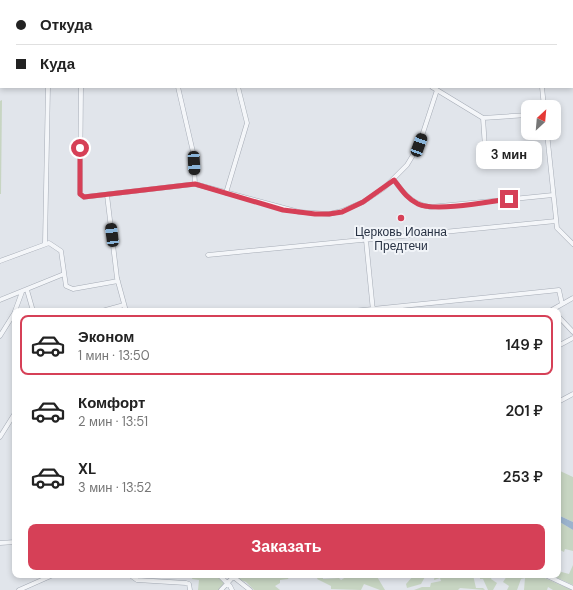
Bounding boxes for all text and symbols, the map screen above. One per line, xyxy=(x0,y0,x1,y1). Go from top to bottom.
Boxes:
text: Откуда xyxy=(40,15,92,35)
text: Куда xyxy=(40,54,75,74)
north arrow xyxy=(521,100,561,140)
map controls xyxy=(521,100,561,140)
car xyxy=(409,132,429,158)
route start xyxy=(71,139,89,157)
callout: 3 мин xyxy=(476,141,542,169)
text: 3 мин xyxy=(491,146,527,163)
car xyxy=(187,151,201,175)
route end xyxy=(500,190,518,208)
marker: Церковь Иоанна Предтечи xyxy=(396,213,406,223)
car xyxy=(105,222,119,248)
place label: Церковь Иоанна Предтечи xyxy=(355,224,447,254)
icon: car xyxy=(30,327,66,363)
text: Эконом xyxy=(78,327,134,347)
text: 149 ₽ xyxy=(505,335,543,355)
text: 1 мин · 13:50 xyxy=(78,347,150,364)
icon: car xyxy=(30,393,66,429)
text: Комфорт xyxy=(78,393,145,413)
text: 201 ₽ xyxy=(505,401,543,421)
text: 2 мин · 13:51 xyxy=(78,413,148,430)
icon: car xyxy=(30,459,66,495)
text: XL xyxy=(78,459,96,479)
text: 253 ₽ xyxy=(503,467,543,487)
text: 3 мин · 13:52 xyxy=(78,479,152,496)
button: Заказать xyxy=(28,524,545,570)

